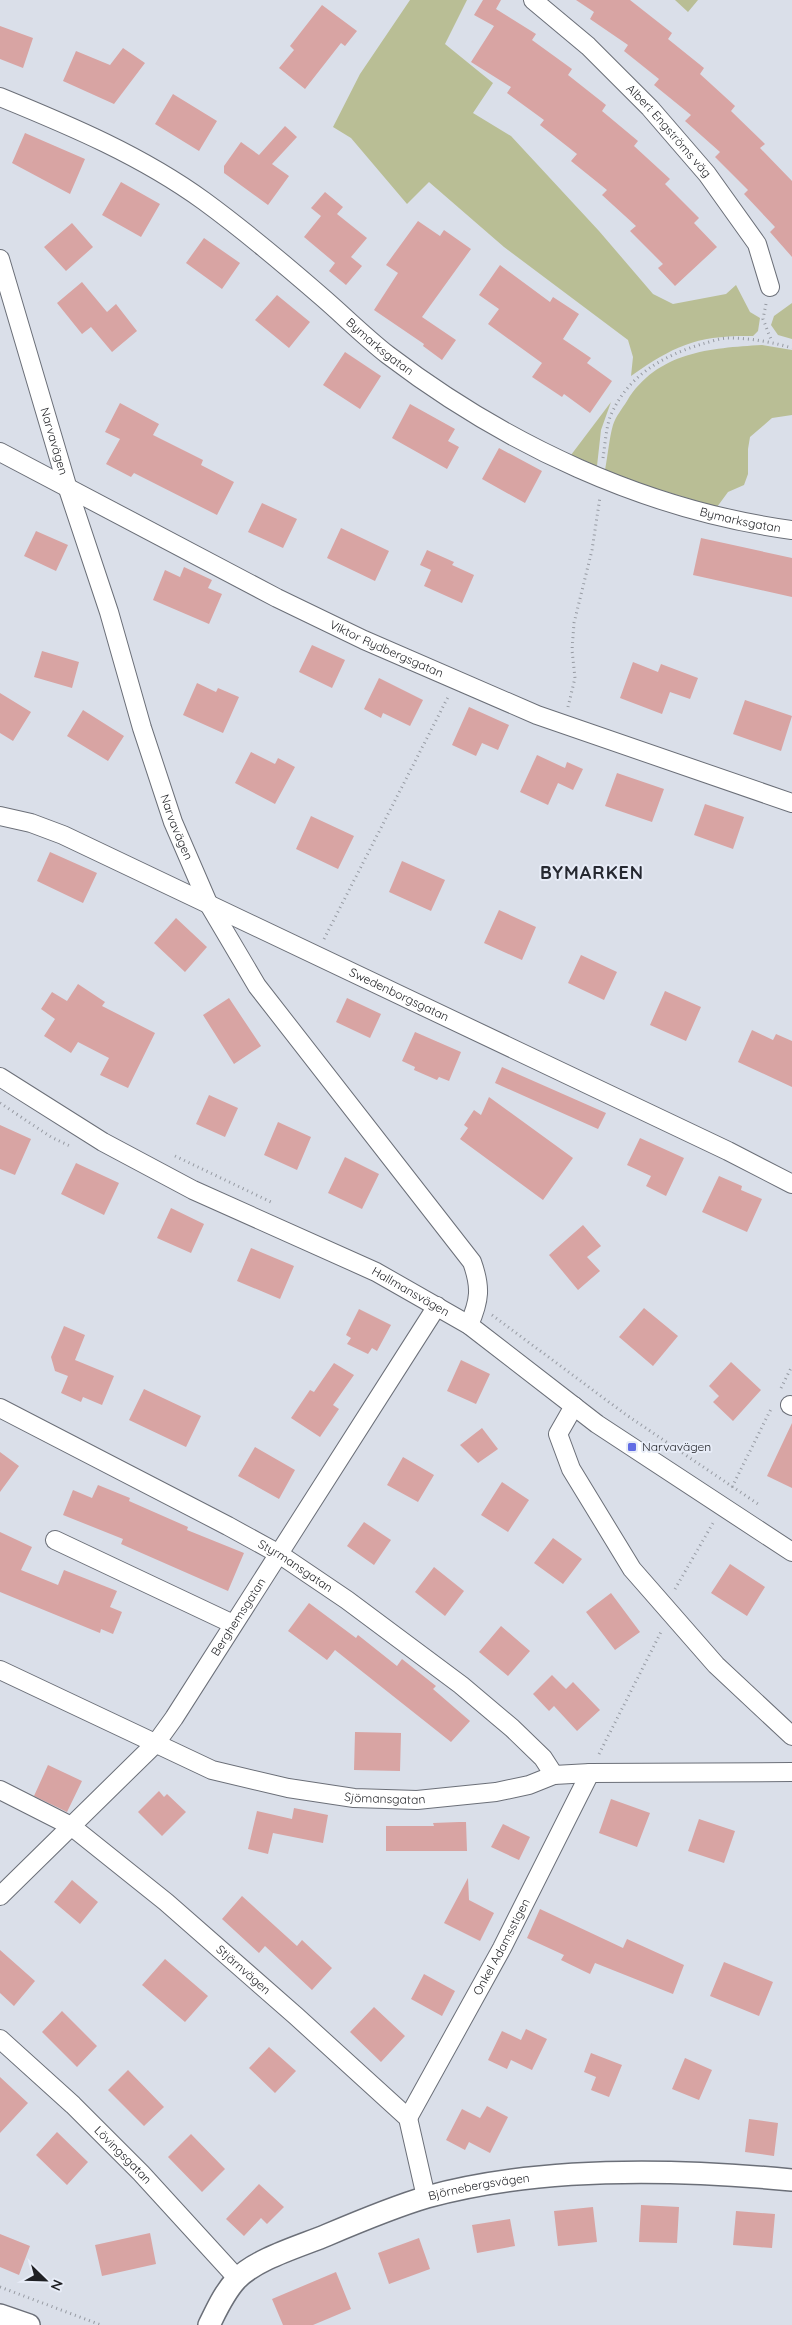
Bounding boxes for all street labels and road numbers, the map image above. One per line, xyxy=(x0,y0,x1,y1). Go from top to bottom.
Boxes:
street label: Albert Engströms väg xyxy=(623,81,715,181)
street label: Bymarksgatan xyxy=(343,314,417,378)
street label: Narvavägen xyxy=(37,406,71,476)
street label: Bymarksgatan xyxy=(698,504,782,535)
street label: Viktor Rydbergsgatan xyxy=(328,617,446,680)
street label: Narvavägen xyxy=(157,792,196,862)
street label: Swedenborgsgatan xyxy=(347,964,452,1024)
street label: Hallmansvägen xyxy=(369,1263,452,1319)
street label: Styrmansgatan xyxy=(256,1536,336,1595)
street label: Berghemsgatan xyxy=(208,1575,268,1659)
street label: Sjömansgatan xyxy=(343,1789,426,1807)
street label: Onkel Adamsstigen xyxy=(469,1896,533,1998)
street label: Stjärnvägen xyxy=(213,1941,274,1997)
street label: Lövingsgatan xyxy=(91,2123,155,2187)
street label: Björnebergsvägen xyxy=(427,2170,530,2203)

